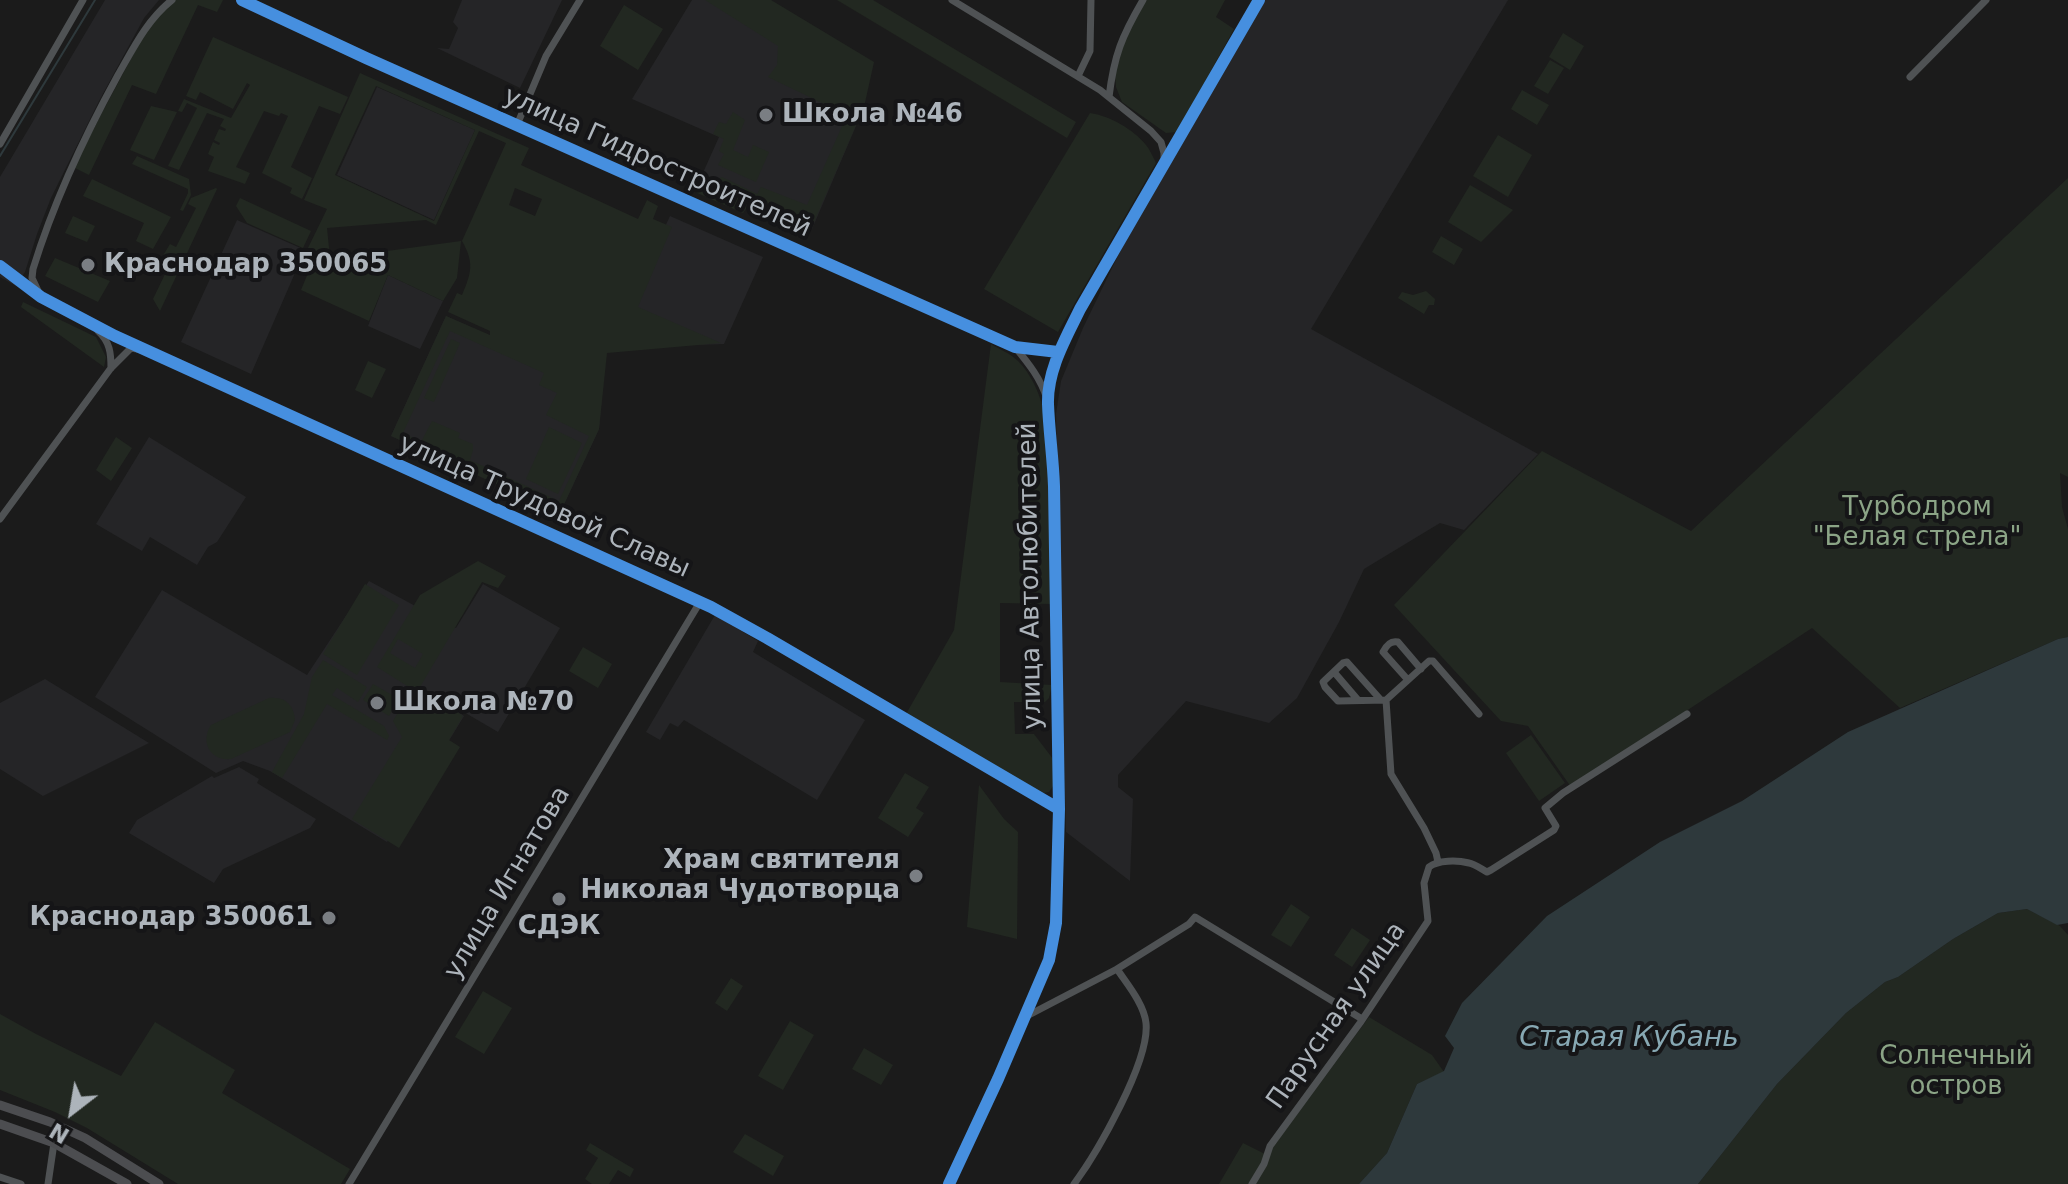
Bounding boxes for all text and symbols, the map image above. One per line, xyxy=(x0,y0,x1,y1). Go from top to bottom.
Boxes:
street label: улица Гидростроителей xyxy=(498,81,816,245)
place label: Школа №46 xyxy=(782,99,963,131)
marker: Школа №46 xyxy=(757,106,775,124)
place label: Краснодар 350065 xyxy=(104,249,387,281)
marker: Краснодар 350065 xyxy=(79,256,97,274)
street label: улица Автолюбителей xyxy=(1013,422,1049,730)
street label: улица Трудовой Славы xyxy=(394,429,694,585)
park label: Турбодром "Белая стрела" xyxy=(1813,492,2021,554)
place label: Школа №70 xyxy=(393,687,574,719)
marker: Школа №70 xyxy=(368,694,386,712)
street label: улица Игнатова xyxy=(438,781,578,985)
place label: Храм святителя Николая Чудотворца xyxy=(581,845,900,906)
marker: Храм святителя Николая Чудотворца xyxy=(907,867,925,885)
marker: СДЭК xyxy=(550,890,568,908)
place label: Краснодар 350061 xyxy=(30,902,313,934)
marker: Краснодар 350061 xyxy=(320,909,338,927)
place label: СДЭК xyxy=(518,911,600,943)
street label: Парусная улица xyxy=(1261,917,1413,1115)
water label: Старая Кубань xyxy=(1519,1022,1739,1056)
park label: Солнечный остров xyxy=(1879,1041,2033,1102)
north arrow xyxy=(32,1072,112,1152)
text: N xyxy=(45,1118,74,1148)

